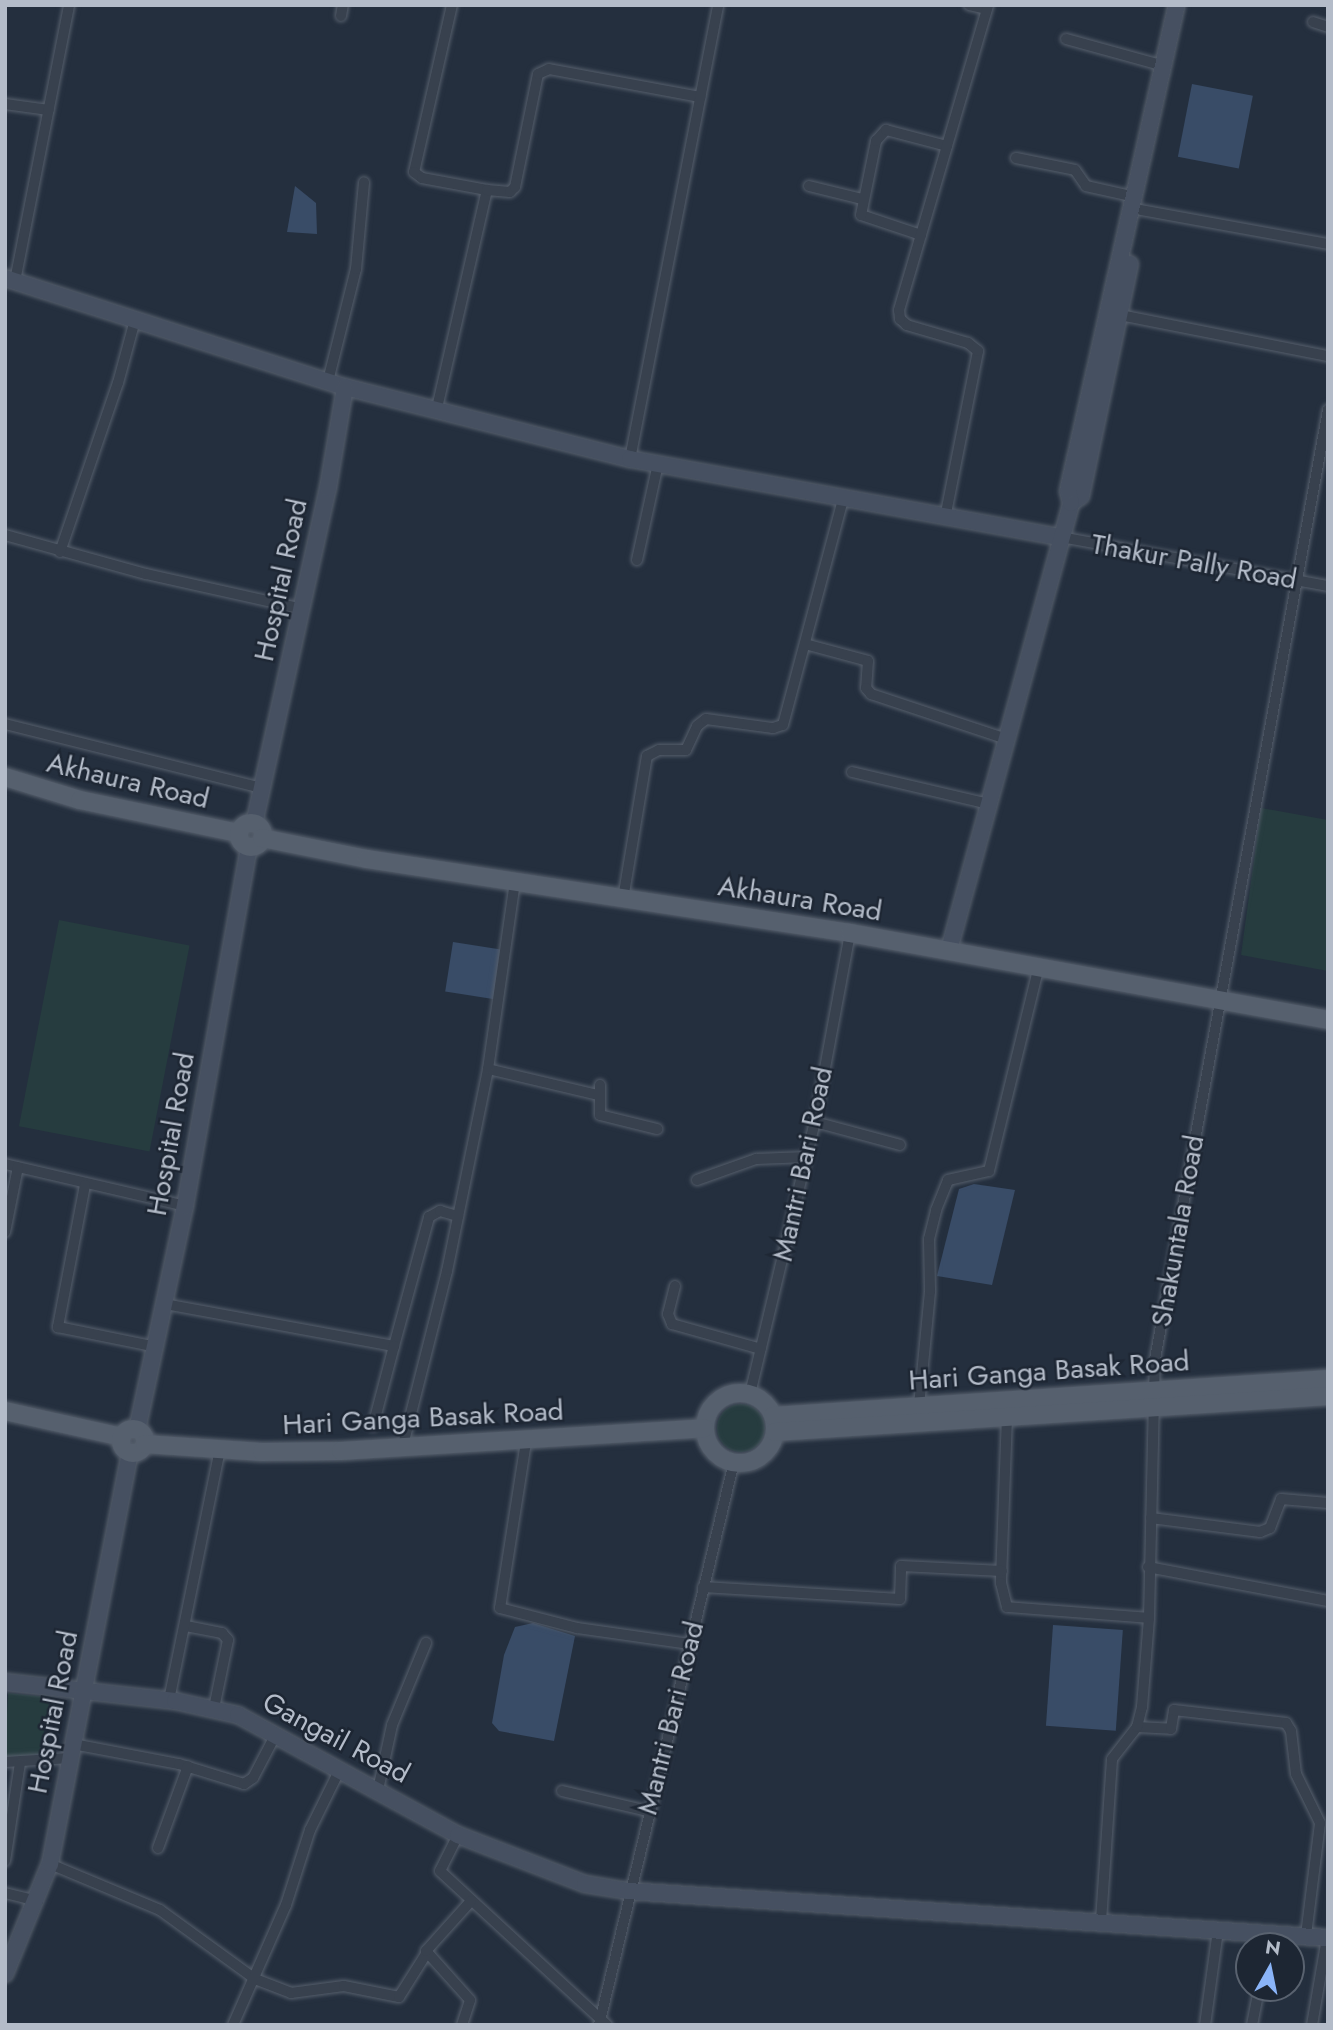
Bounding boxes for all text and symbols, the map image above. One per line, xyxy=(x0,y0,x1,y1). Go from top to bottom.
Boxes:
street label: Hospital Road xyxy=(247,496,315,664)
street label: Thakur Pally Road xyxy=(1089,527,1299,597)
street label: Akhaura Road xyxy=(44,746,212,816)
street label: Akhaura Road xyxy=(716,869,884,929)
street label: Hospital Road xyxy=(140,1050,202,1218)
street label: Mantri Bari Road xyxy=(766,1064,840,1264)
street label: Shakuntala Road xyxy=(1145,1133,1211,1329)
street label: Hari Ganga Basak Road xyxy=(907,1344,1191,1398)
street label: Hari Ganga Basak Road xyxy=(282,1394,564,1442)
street label: Mantri Bari Road xyxy=(631,1618,711,1818)
street label: Hospital Road xyxy=(21,1628,85,1796)
street label: Gangail Road xyxy=(257,1685,415,1791)
north arrow xyxy=(1235,1932,1305,2002)
text: N xyxy=(1263,1933,1283,1962)

